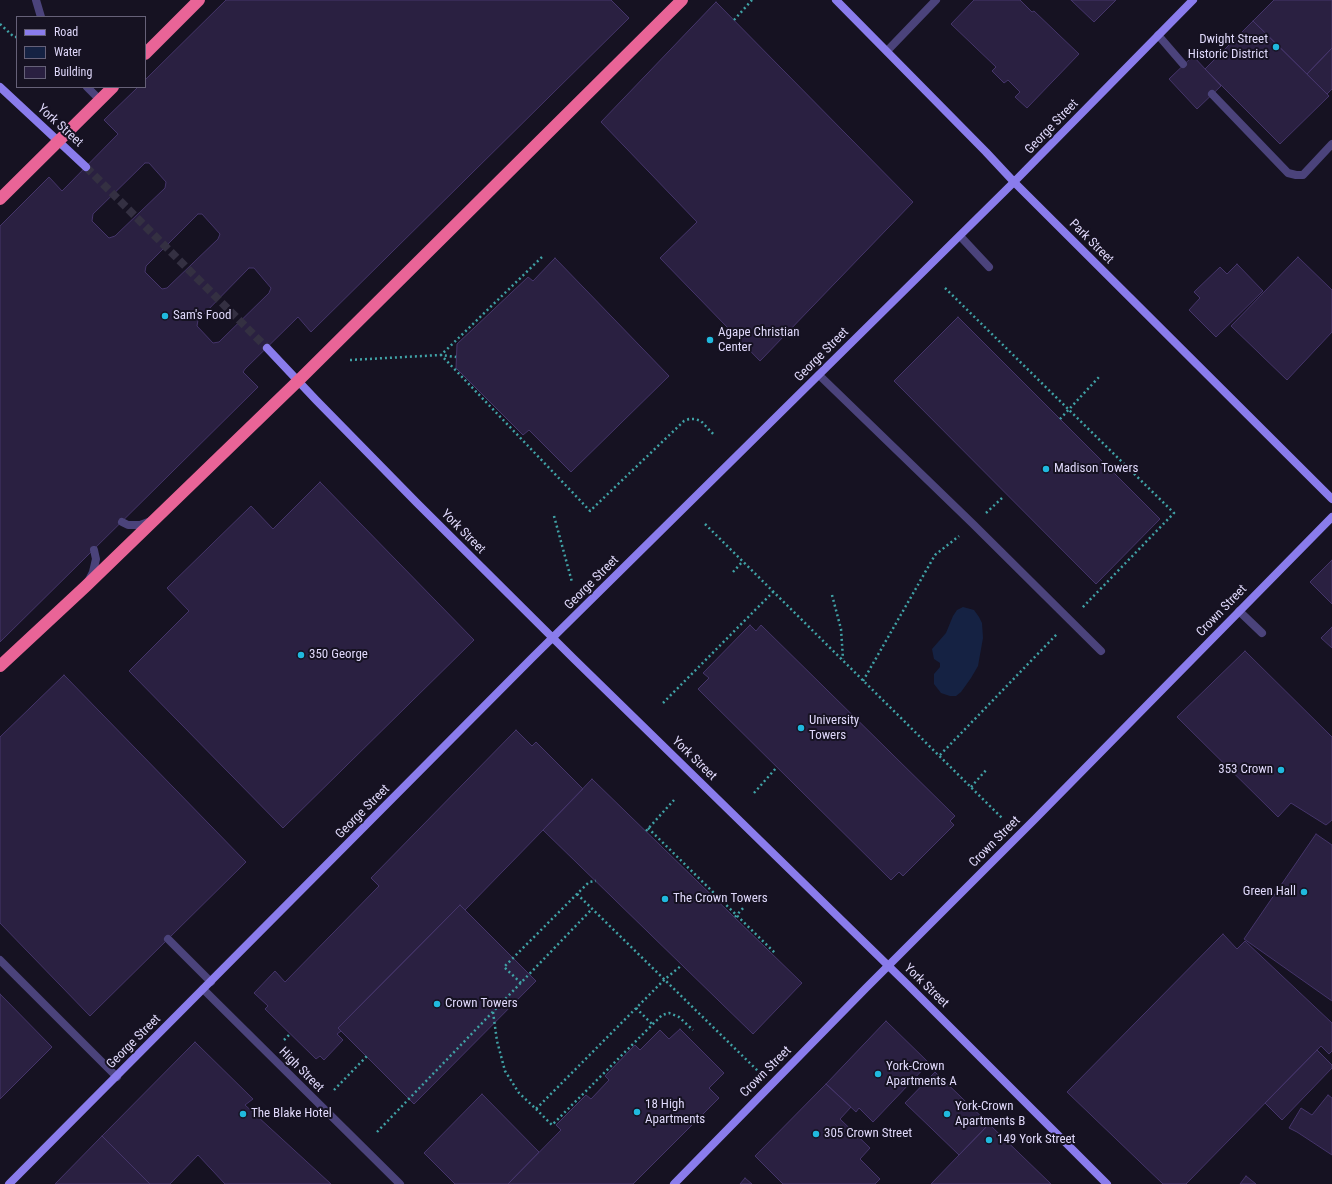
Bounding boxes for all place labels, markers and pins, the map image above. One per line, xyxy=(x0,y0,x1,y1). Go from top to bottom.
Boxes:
place label: Dwight Street Historic District xyxy=(1188,32,1268,63)
marker: Dwight Street Historic District xyxy=(1271,42,1281,52)
place label: Sam's Food xyxy=(173,308,231,324)
marker: Sam's Food xyxy=(160,311,170,321)
place label: Agape Christian Center xyxy=(718,325,799,356)
marker: Agape Christian Center xyxy=(705,335,715,345)
place label: Madison Towers xyxy=(1054,461,1138,477)
marker: Madison Towers xyxy=(1041,464,1051,474)
place label: 350 George xyxy=(309,647,368,663)
marker: 350 George xyxy=(296,650,306,660)
place label: University Towers xyxy=(809,713,859,744)
marker: University Towers xyxy=(796,723,806,733)
place label: 353 Crown xyxy=(1218,762,1273,778)
marker: 353 Crown xyxy=(1276,765,1286,775)
place label: Green Hall xyxy=(1243,884,1296,900)
marker: Green Hall xyxy=(1299,887,1309,897)
place label: The Crown Towers xyxy=(673,891,768,907)
marker: The Crown Towers xyxy=(660,894,670,904)
place label: Crown Towers xyxy=(445,996,518,1012)
marker: Crown Towers xyxy=(432,999,442,1009)
place label: York-Crown Apartments A xyxy=(886,1059,957,1090)
marker: York-Crown Apartments A xyxy=(873,1069,883,1079)
place label: 18 High Apartments xyxy=(645,1097,705,1128)
place label: York-Crown Apartments B xyxy=(955,1099,1025,1130)
place label: The Blake Hotel xyxy=(251,1106,332,1122)
marker: 18 High Apartments xyxy=(632,1107,642,1117)
marker: The Blake Hotel xyxy=(238,1109,248,1119)
marker: York-Crown Apartments B xyxy=(942,1109,952,1119)
place label: 305 Crown Street xyxy=(824,1126,912,1142)
marker: 305 Crown Street xyxy=(811,1129,821,1139)
place label: 149 York Street xyxy=(997,1132,1075,1148)
marker: 149 York Street xyxy=(984,1135,994,1145)

